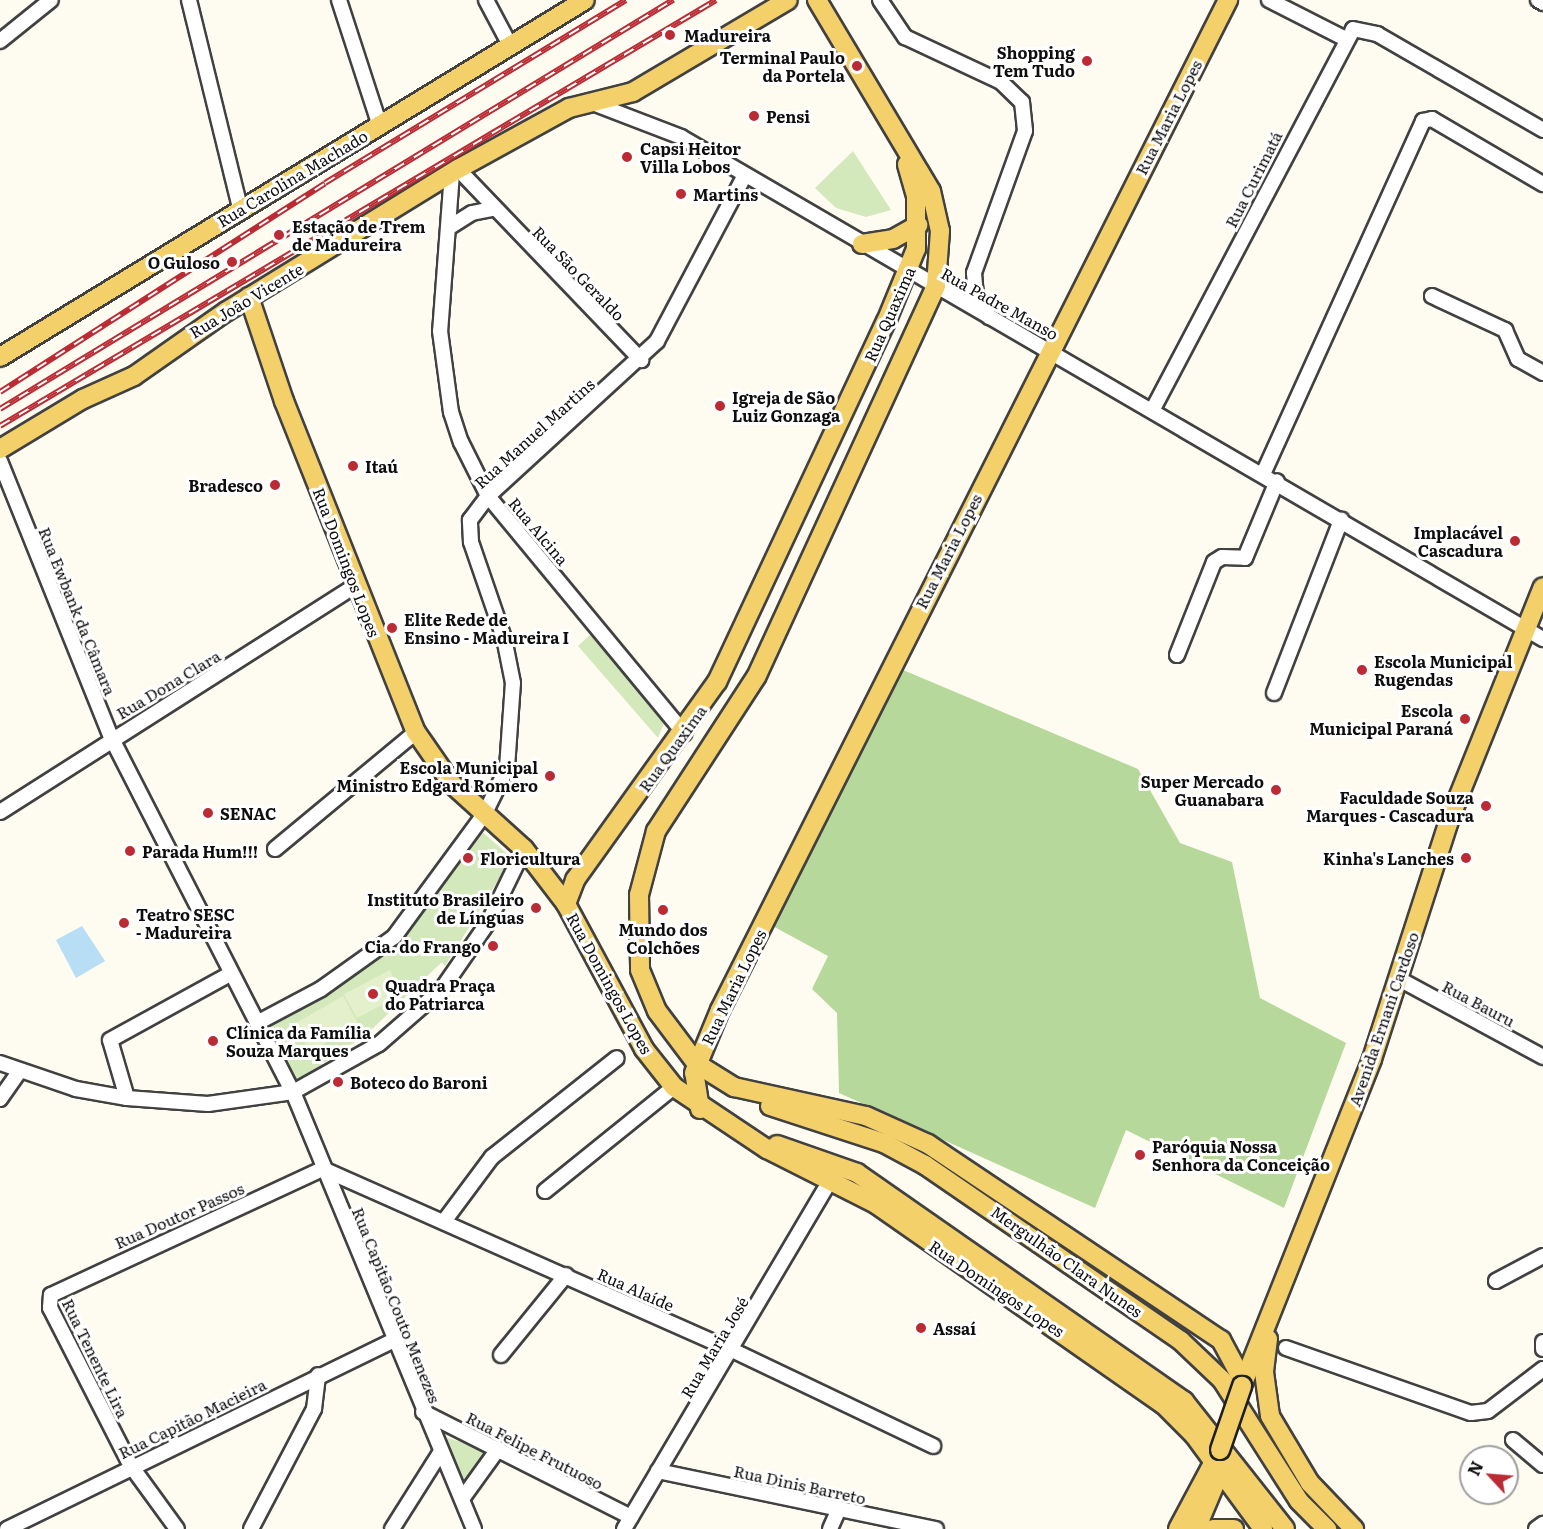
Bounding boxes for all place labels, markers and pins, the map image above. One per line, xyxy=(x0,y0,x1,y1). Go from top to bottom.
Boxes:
place label: Madureira xyxy=(684,25,771,45)
marker: Madureira xyxy=(661,26,679,44)
place label: Shopping Tem Tudo xyxy=(993,42,1075,80)
place label: Terminal Paulo da Portela xyxy=(719,47,845,85)
marker: Shopping Tem Tudo xyxy=(1080,54,1094,68)
marker: Terminal Paulo da Portela xyxy=(850,59,864,73)
place label: Pensi xyxy=(766,106,810,126)
marker: Pensi xyxy=(747,109,761,123)
place label: Capsi Heitor Villa Lobos xyxy=(640,138,741,176)
marker: Capsi Heitor Villa Lobos xyxy=(618,148,636,166)
place label: Martins xyxy=(693,184,758,204)
marker: Martins xyxy=(674,187,688,201)
place label: Estação de Trem de Madureira xyxy=(292,216,425,254)
marker: Estação de Trem de Madureira xyxy=(270,226,288,244)
place label: O Guloso xyxy=(148,252,220,272)
marker: O Guloso xyxy=(225,255,239,269)
place label: Igreja de São Luiz Gonzaga xyxy=(732,387,840,425)
marker: Igreja de São Luiz Gonzaga xyxy=(713,399,727,413)
place label: Itaú xyxy=(365,456,398,476)
marker: Itaú xyxy=(346,459,360,473)
place label: Bradesco xyxy=(188,475,263,495)
marker: Bradesco xyxy=(268,478,282,492)
place label: Implacável Cascadura xyxy=(1414,522,1503,560)
marker: Implacável Cascadura xyxy=(1508,534,1522,548)
place label: Elite Rede de Ensino - Madureira I xyxy=(404,609,569,647)
marker: Elite Rede de Ensino - Madureira I xyxy=(385,621,399,635)
place label: Escola Municipal Rugendas xyxy=(1374,651,1512,689)
marker: Escola Municipal Rugendas xyxy=(1355,663,1369,677)
place label: Escola Municipal Paraná xyxy=(1309,700,1453,738)
marker: Escola Municipal Paraná xyxy=(1458,712,1472,726)
place label: Escola Municipal Ministro Edgard Romero xyxy=(337,757,538,795)
marker: Escola Municipal Ministro Edgard Romero xyxy=(543,769,557,783)
place label: Super Mercado Guanabara xyxy=(1141,771,1264,809)
marker: Super Mercado Guanabara xyxy=(1269,783,1283,797)
place label: Faculdade Souza Marques - Cascadura xyxy=(1306,787,1474,825)
marker: Faculdade Souza Marques - Cascadura xyxy=(1479,799,1493,813)
place label: SENAC xyxy=(220,803,276,823)
marker: SENAC xyxy=(201,806,215,820)
place label: Parada Hum!!! xyxy=(142,841,258,861)
marker: Parada Hum!!! xyxy=(123,844,137,858)
place label: Floricultura xyxy=(480,848,581,868)
place label: Kinha's Lanches xyxy=(1323,848,1454,868)
marker: Floricultura xyxy=(461,851,475,865)
marker: Kinha's Lanches xyxy=(1459,851,1473,865)
place label: Instituto Brasileiro de Línguas xyxy=(367,889,524,927)
marker: Instituto Brasileiro de Línguas xyxy=(529,901,543,915)
marker: Mundo dos Colchões xyxy=(656,903,670,917)
place label: Teatro SESC - Madureira xyxy=(136,904,235,942)
marker: Teatro SESC - Madureira xyxy=(117,916,131,930)
place label: Mundo dos Colchões xyxy=(618,919,708,957)
place label: Cia. do Frango xyxy=(364,936,481,956)
marker: Cia. do Frango xyxy=(486,939,500,953)
place label: Quadra Praça do Patriarca xyxy=(385,975,495,1013)
marker: Quadra Praça do Patriarca xyxy=(366,987,380,1001)
place label: Clínica da Família Souza Marques xyxy=(226,1022,371,1060)
marker: Clínica da Família Souza Marques xyxy=(204,1032,222,1050)
place label: Boteco do Baroni xyxy=(350,1072,488,1092)
marker: Boteco do Baroni xyxy=(331,1075,345,1089)
place label: Paróquia Nossa Senhora da Conceição xyxy=(1152,1136,1330,1174)
marker: Paróquia Nossa Senhora da Conceição xyxy=(1133,1148,1147,1162)
place label: Assaí xyxy=(933,1318,976,1338)
marker: Assaí xyxy=(914,1321,928,1335)

